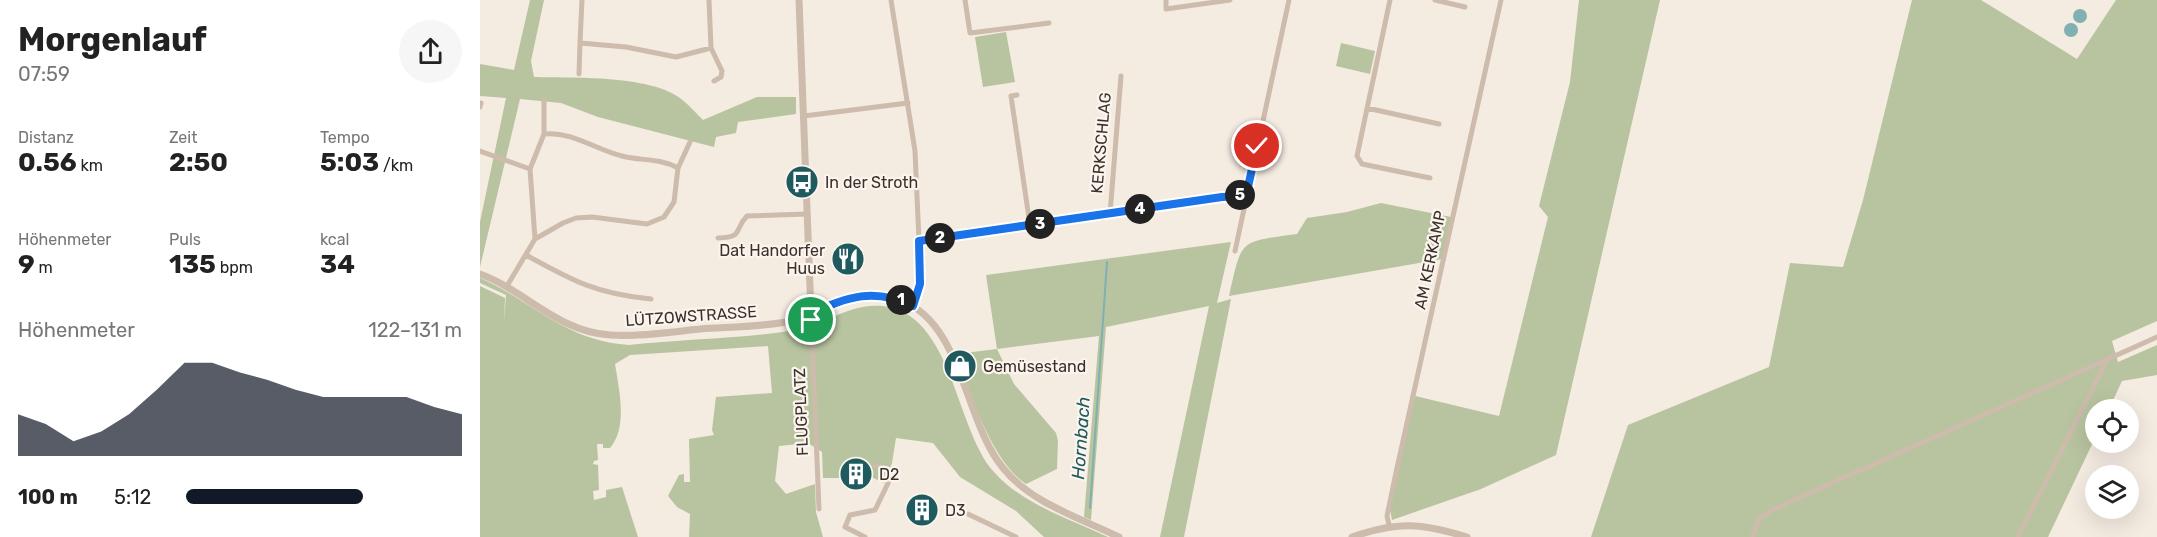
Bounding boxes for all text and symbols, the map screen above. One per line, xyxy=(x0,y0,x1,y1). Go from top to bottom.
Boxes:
text: Morgenlauf xyxy=(18,20,207,59)
button: share xyxy=(399,20,462,83)
text: 07:59 xyxy=(18,62,70,86)
street label: KERKSCHLAG xyxy=(1087,92,1115,194)
pin xyxy=(1231,120,1282,171)
text: Distanz xyxy=(18,128,74,147)
text: Zeit xyxy=(169,128,197,147)
text: Tempo xyxy=(320,128,370,147)
icon: check xyxy=(1240,129,1273,162)
text: 0.56 xyxy=(18,147,77,178)
text: 2:50 xyxy=(169,147,228,178)
text: 5:03 xyxy=(320,147,379,178)
text: km xyxy=(77,156,103,175)
text: /km xyxy=(379,156,413,175)
bus stop icon: In der Stroth xyxy=(784,164,820,200)
place label: In der Stroth xyxy=(825,173,918,192)
pin: 5 xyxy=(1225,180,1255,210)
text: 5 xyxy=(1235,185,1245,204)
pin: 4 xyxy=(1125,194,1155,224)
text: 4 xyxy=(1135,199,1145,218)
pin: 3 xyxy=(1025,209,1055,239)
street label: AM KERKAMP xyxy=(1410,209,1450,311)
text: 3 xyxy=(1035,214,1045,233)
pin: 2 xyxy=(925,223,955,253)
text: 2 xyxy=(935,228,945,247)
text: Höhenmeter xyxy=(18,230,111,249)
text: Puls xyxy=(169,230,201,249)
text: kcal xyxy=(320,230,349,249)
place label: Dat Handorfer Huus xyxy=(719,241,825,278)
restaurant icon: Dat Handorfer Huus xyxy=(830,241,866,277)
text: 9 xyxy=(18,249,35,280)
text: 135 xyxy=(169,249,216,280)
text: 34 xyxy=(320,249,355,280)
text: m xyxy=(35,258,53,277)
text: bpm xyxy=(216,258,253,277)
pin: 1 xyxy=(886,285,916,315)
text: 1 xyxy=(897,290,905,309)
pin xyxy=(785,294,836,345)
street label: LÜTZOWSTRASSE xyxy=(625,302,757,330)
icon: arrive xyxy=(794,303,827,336)
text: Höhenmeter xyxy=(18,318,135,342)
text: 122–131 m xyxy=(368,318,462,342)
shop icon: Gemüsestand xyxy=(942,348,978,384)
place label: Gemüsestand xyxy=(983,357,1086,376)
street label: FLUGPLATZ xyxy=(790,368,812,456)
water label: Hornbach xyxy=(1067,396,1095,480)
map controls xyxy=(2085,399,2139,519)
button: locate xyxy=(2085,399,2139,453)
building icon: D2 xyxy=(838,456,874,492)
place label: D2 xyxy=(879,465,899,484)
button: layers xyxy=(2085,465,2139,519)
text: 100 m xyxy=(18,485,78,509)
text: 5:12 xyxy=(114,485,151,509)
building icon: D3 xyxy=(904,492,940,528)
place label: D3 xyxy=(945,501,966,520)

